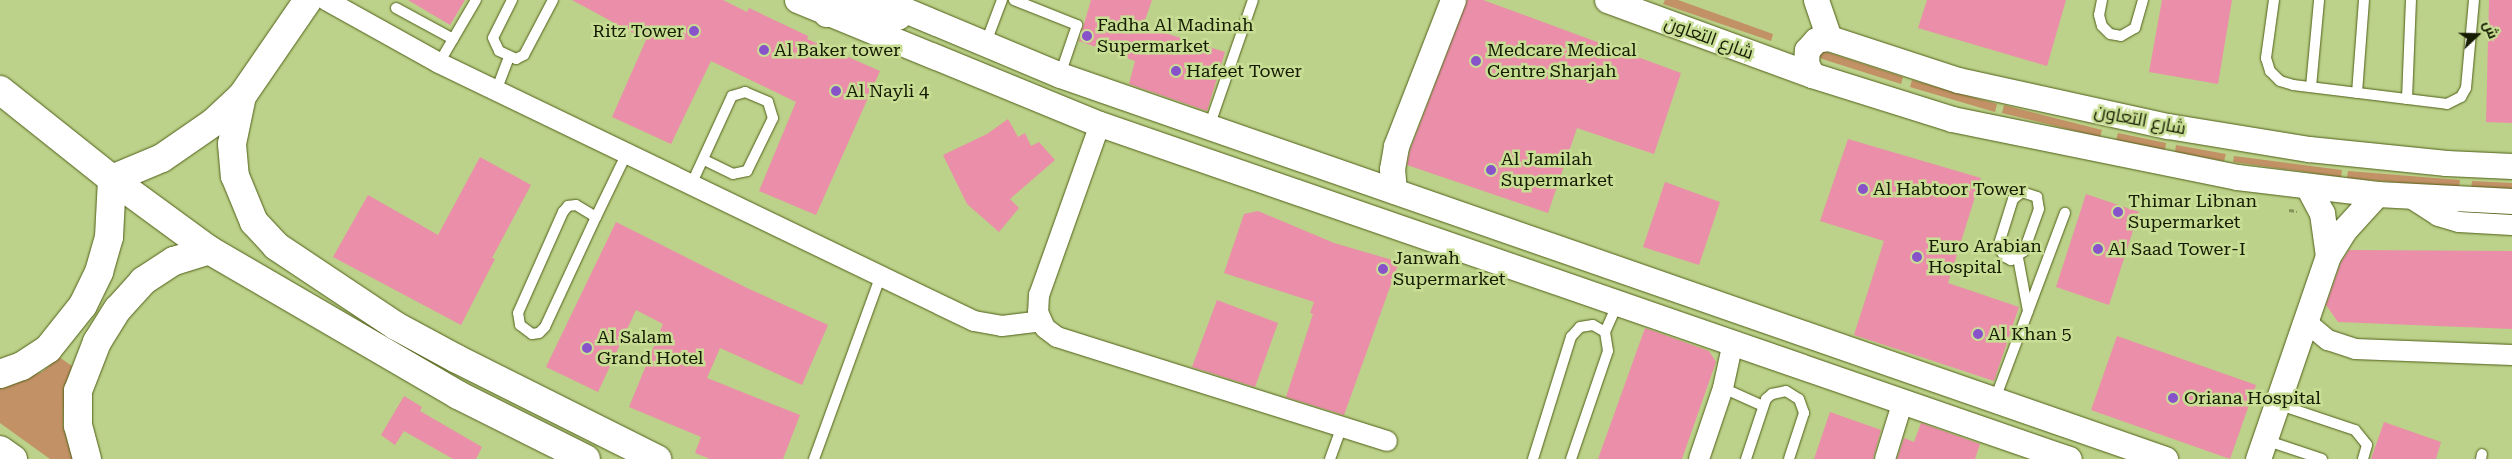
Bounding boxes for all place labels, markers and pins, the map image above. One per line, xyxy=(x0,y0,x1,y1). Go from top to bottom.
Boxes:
place label: Fadha Al Madinah Supermarket xyxy=(1097,15,1254,58)
place label: Ritz Tower xyxy=(592,20,684,42)
marker: Ritz Tower xyxy=(688,25,700,37)
marker: Fadha Al Madinah Supermarket xyxy=(1081,30,1093,42)
place label: Al Baker tower xyxy=(774,39,900,61)
place label: Medcare Medical Centre Sharjah xyxy=(1487,40,1637,82)
marker: Al Baker tower xyxy=(758,44,770,56)
marker: Medcare Medical Centre Sharjah xyxy=(1469,54,1483,68)
place label: Hafeet Tower xyxy=(1186,60,1302,82)
marker: Hafeet Tower xyxy=(1170,65,1182,77)
place label: Al Nayli 4 xyxy=(846,80,929,102)
marker: Al Nayli 4 xyxy=(830,85,842,97)
place label: Al Jamilah Supermarket xyxy=(1501,149,1614,192)
marker: Al Jamilah Supermarket xyxy=(1485,164,1497,176)
place label: Al Habtoor Tower xyxy=(1873,178,2026,200)
marker: Al Habtoor Tower xyxy=(1857,183,1869,195)
place label: Thimar Libnan Supermarket xyxy=(2128,191,2257,233)
marker: Thimar Libnan Supermarket xyxy=(2112,206,2124,218)
place label: Euro Arabian Hospital xyxy=(1928,236,2042,278)
place label: Al Saad Tower-I xyxy=(2108,238,2246,260)
marker: Al Saad Tower-I xyxy=(2092,243,2104,255)
place label: Janwah Supermarket xyxy=(1393,248,1506,290)
marker: Euro Arabian Hospital xyxy=(1910,250,1924,264)
marker: Janwah Supermarket xyxy=(1377,263,1389,275)
place label: Al Khan 5 xyxy=(1988,323,2072,345)
place label: Al Salam Grand Hotel xyxy=(597,327,703,369)
marker: Al Khan 5 xyxy=(1972,328,1984,340)
marker: Al Salam Grand Hotel xyxy=(581,342,593,354)
place label: Oriana Hospital xyxy=(2184,387,2321,409)
marker: Oriana Hospital xyxy=(2166,391,2180,405)

